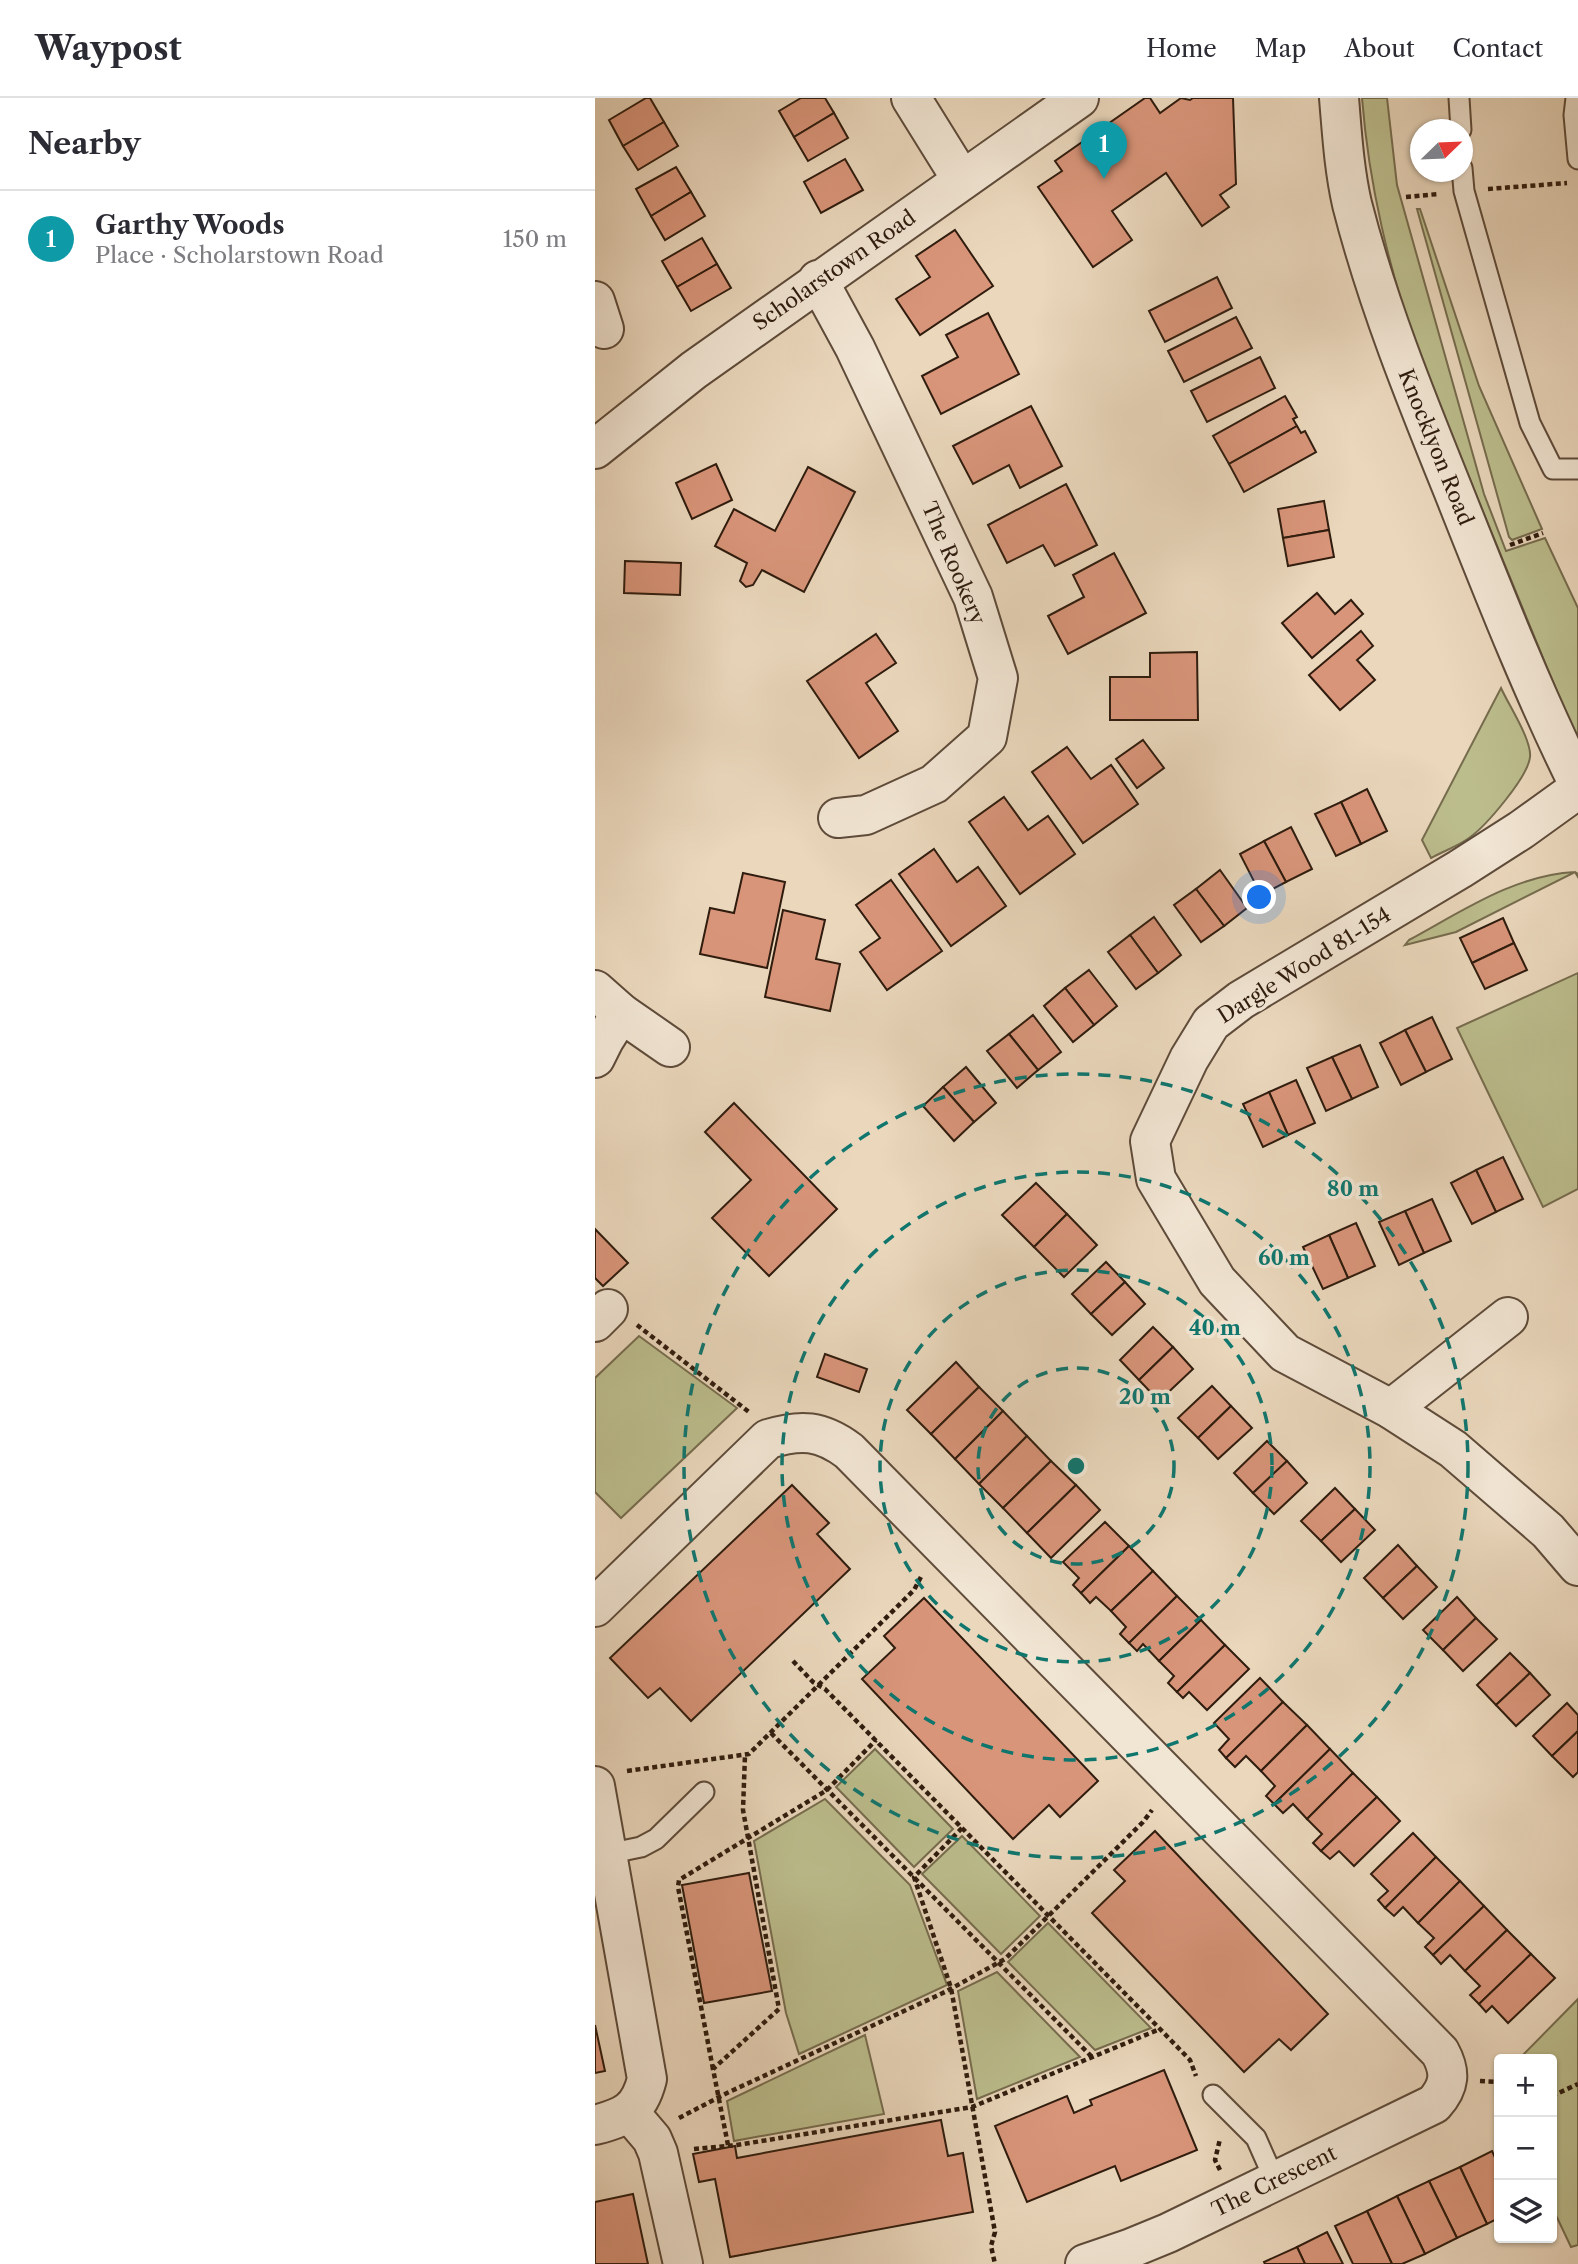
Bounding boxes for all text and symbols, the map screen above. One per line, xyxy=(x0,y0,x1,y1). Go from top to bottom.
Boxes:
text: Waypost xyxy=(35,28,182,69)
text: Home xyxy=(1146,34,1217,63)
text: Map xyxy=(1255,34,1306,63)
text: About xyxy=(1344,34,1415,63)
text: Contact xyxy=(1453,34,1543,63)
north arrow xyxy=(1410,119,1473,182)
pin: 1 xyxy=(1081,121,1127,179)
text: Nearby xyxy=(28,125,141,162)
street label: Scholarstown Road xyxy=(748,204,920,335)
text: Garthy Woods xyxy=(95,209,284,241)
text: 1 xyxy=(46,225,56,253)
text: 150 m xyxy=(503,225,567,253)
text: Place · Scholarstown Road xyxy=(95,241,384,269)
street label: Knocklyon Road xyxy=(1393,365,1479,529)
street label: The Rookery xyxy=(917,498,991,628)
your location xyxy=(1242,880,1276,914)
street label: Dargle Wood 81-154 xyxy=(1213,902,1395,1028)
text: 80 m xyxy=(1327,1176,1379,1201)
text: 60 m xyxy=(1258,1245,1310,1270)
text: 40 m xyxy=(1189,1315,1241,1340)
text: 20 m xyxy=(1119,1384,1171,1409)
centre of rings xyxy=(1064,1454,1088,1478)
map controls xyxy=(1494,2054,1557,2243)
button: + xyxy=(1494,2054,1557,2117)
button: − xyxy=(1494,2117,1557,2180)
street label: The Crescent xyxy=(1208,2140,1341,2222)
button: layers xyxy=(1494,2180,1557,2243)

